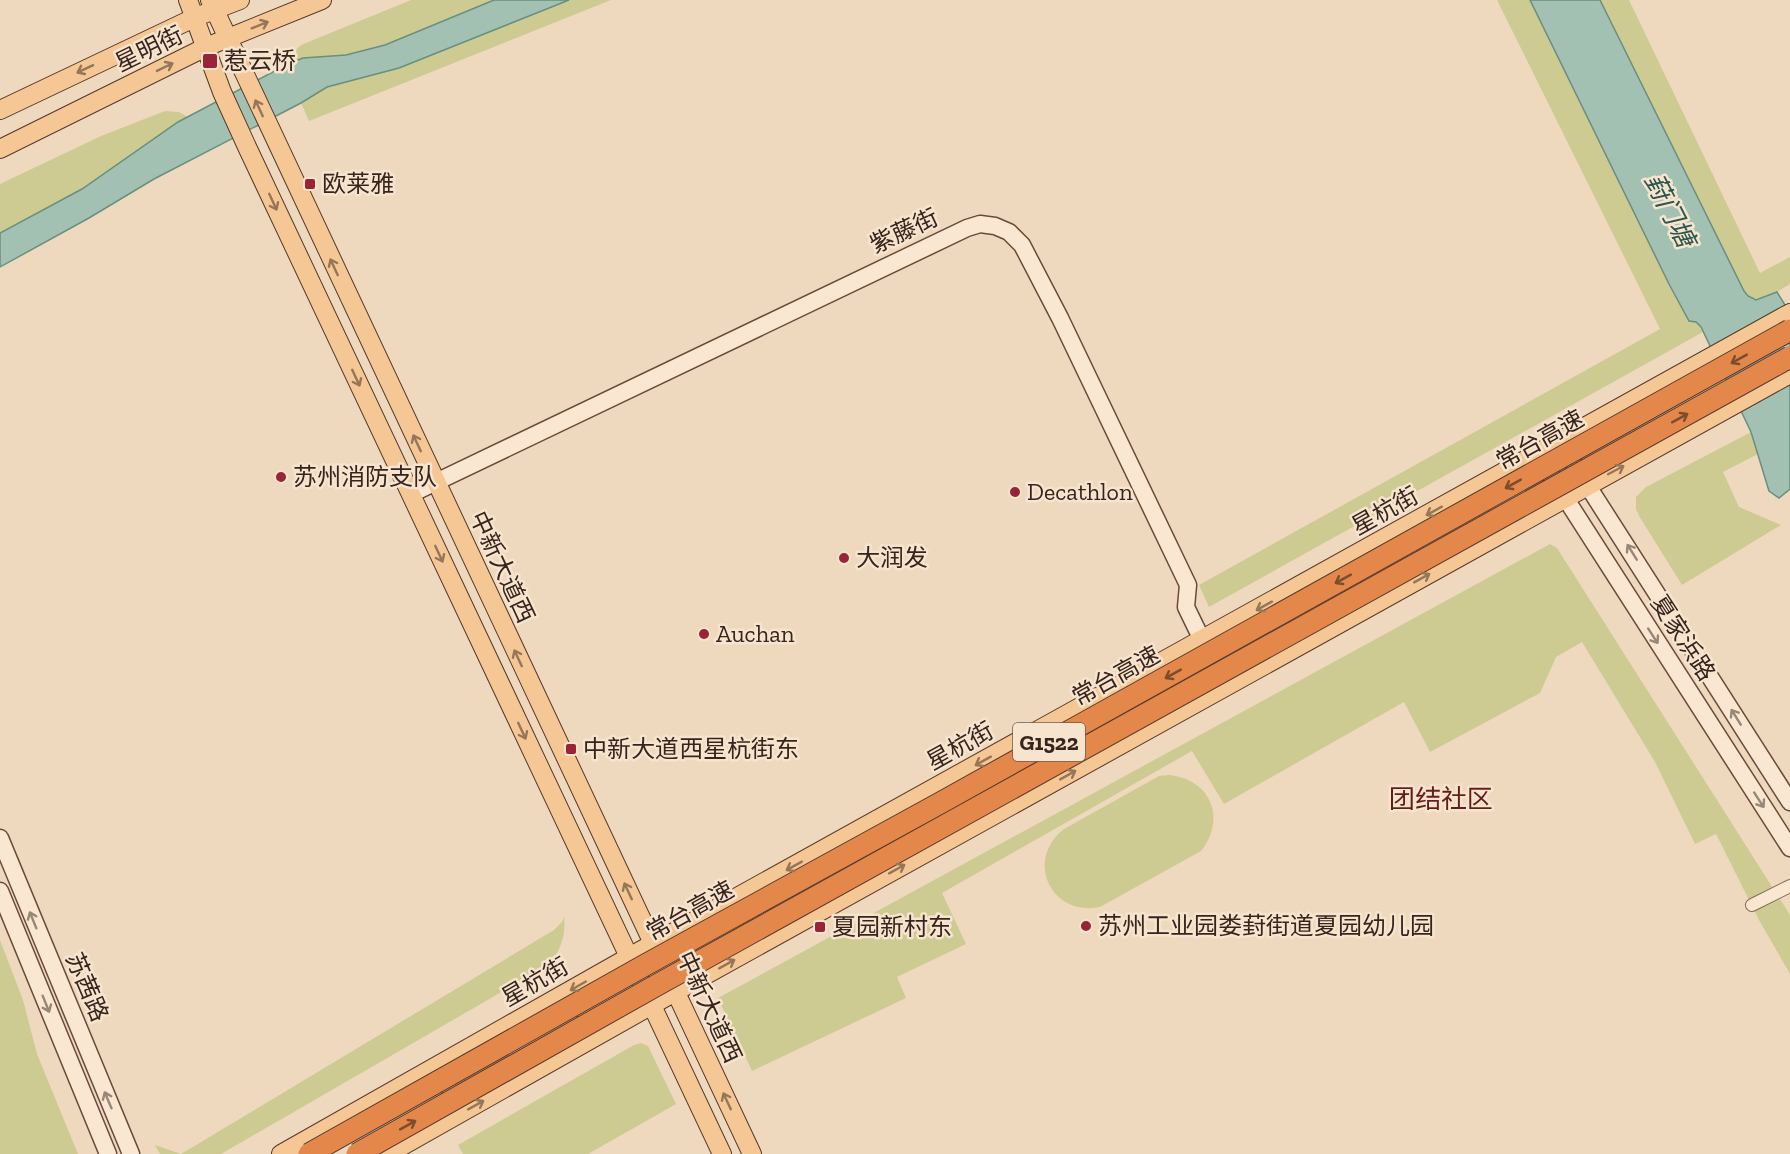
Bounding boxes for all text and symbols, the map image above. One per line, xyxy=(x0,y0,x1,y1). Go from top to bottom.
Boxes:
one-way arrow xyxy=(250,19,269,30)
street label: 星明街 xyxy=(110,20,187,77)
place label: 惹云桥 xyxy=(224,46,296,75)
marker: 惹云桥 xyxy=(201,52,219,70)
one-way arrow xyxy=(156,61,174,73)
one-way arrow xyxy=(76,64,94,76)
one-way arrow xyxy=(253,99,265,117)
water label: 葑门塘 xyxy=(1638,168,1704,256)
place label: 欧莱雅 xyxy=(322,169,394,198)
marker: 欧莱雅 xyxy=(303,177,317,191)
one-way arrow xyxy=(267,192,279,210)
street label: 紫藤街 xyxy=(865,202,943,259)
one-way arrow xyxy=(328,258,340,276)
one-way arrow xyxy=(1731,353,1748,365)
one-way arrow xyxy=(350,369,362,387)
street label: 常台高速 xyxy=(1491,404,1589,476)
one-way arrow xyxy=(1671,412,1688,424)
one-way arrow xyxy=(411,435,423,453)
place label: 苏州消防支队 xyxy=(293,462,437,491)
one-way arrow xyxy=(1607,464,1624,476)
marker: 苏州消防支队 xyxy=(274,470,288,484)
place label: Decathlon xyxy=(1027,477,1133,506)
one-way arrow xyxy=(1505,479,1523,490)
street label: 星杭街 xyxy=(1346,480,1423,541)
marker: Decathlon xyxy=(1008,485,1022,499)
one-way arrow xyxy=(1426,505,1443,517)
street label: 中新大道西 xyxy=(464,506,541,627)
place label: 大润发 xyxy=(856,543,928,572)
one-way arrow xyxy=(1625,544,1638,561)
one-way arrow xyxy=(434,545,446,563)
marker: 大润发 xyxy=(837,551,851,565)
one-way arrow xyxy=(1413,572,1430,584)
one-way arrow xyxy=(1335,573,1352,585)
street label: 夏家浜路 xyxy=(1645,590,1722,686)
one-way arrow xyxy=(1256,600,1273,612)
place label: Auchan xyxy=(716,619,795,648)
marker: Auchan xyxy=(697,627,711,641)
one-way arrow xyxy=(1648,627,1660,644)
street label: 常台高速 xyxy=(1067,640,1165,712)
one-way arrow xyxy=(512,649,523,667)
one-way arrow xyxy=(1164,669,1182,680)
one-way arrow xyxy=(1730,709,1742,726)
street label: 星杭街 xyxy=(921,715,998,776)
one-way arrow xyxy=(517,721,529,739)
road number: G1522 xyxy=(1013,723,1085,761)
place label: 中新大道西星杭街东 xyxy=(583,734,799,763)
marker: 中新大道西星杭街东 xyxy=(564,742,578,756)
one-way arrow xyxy=(975,755,992,767)
one-way arrow xyxy=(1059,768,1076,780)
district label: 团结社区 xyxy=(1389,783,1493,815)
one-way arrow xyxy=(1753,791,1765,808)
one-way arrow xyxy=(786,860,803,872)
one-way arrow xyxy=(888,863,905,875)
street label: 常台高速 xyxy=(641,875,739,947)
one-way arrow xyxy=(621,883,633,901)
one-way arrow xyxy=(27,911,38,930)
place label: 苏州工业园娄葑街道夏园幼儿园 xyxy=(1098,911,1434,940)
place label: 夏园新村东 xyxy=(832,912,952,941)
marker: 苏州工业园娄葑街道夏园幼儿园 xyxy=(1079,919,1093,933)
marker: 夏园新村东 xyxy=(813,920,827,934)
street label: 中新大道西 xyxy=(671,946,748,1067)
street label: 苏茜路 xyxy=(60,948,115,1026)
street label: 星杭街 xyxy=(496,951,573,1012)
one-way arrow xyxy=(717,958,735,969)
one-way arrow xyxy=(570,980,587,992)
one-way arrow xyxy=(41,994,52,1012)
one-way arrow xyxy=(102,1091,113,1110)
one-way arrow xyxy=(720,1093,732,1111)
one-way arrow xyxy=(467,1099,484,1111)
one-way arrow xyxy=(399,1119,416,1131)

